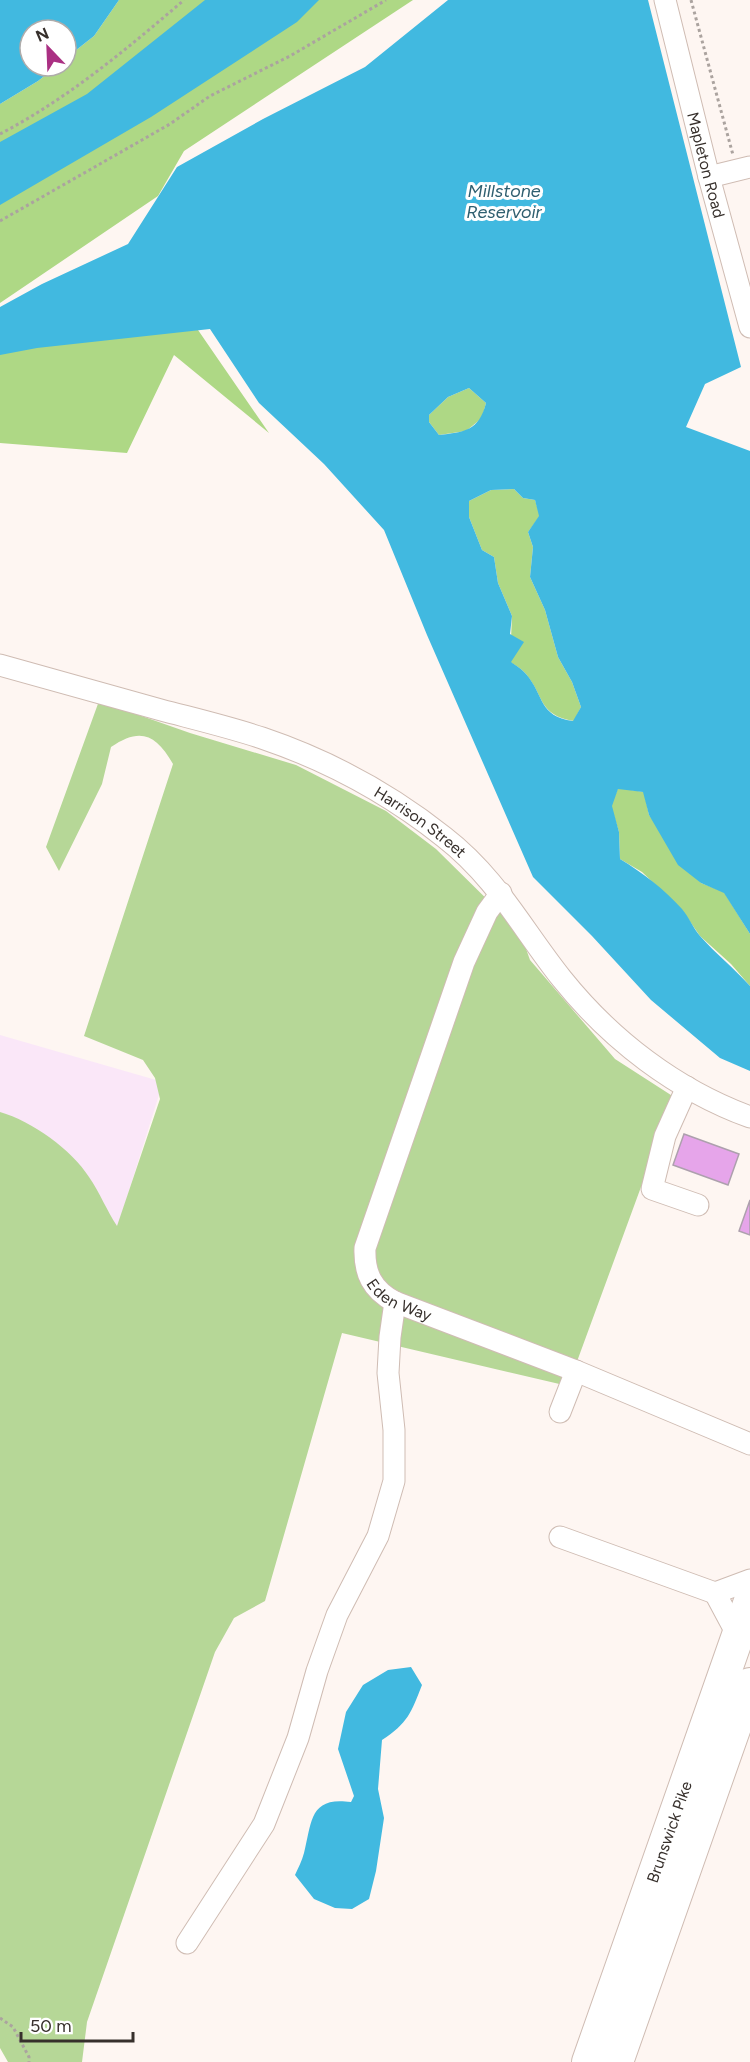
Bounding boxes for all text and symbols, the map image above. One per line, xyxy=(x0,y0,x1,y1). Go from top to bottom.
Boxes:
north arrow xyxy=(18,18,78,78)
text: N xyxy=(33,23,52,46)
street label: Mapleton Road xyxy=(684,110,729,220)
water label: Millstone Reservoir xyxy=(466,180,543,223)
street label: Harrison Street xyxy=(371,782,471,861)
street label: Eden Way xyxy=(363,1275,435,1325)
street label: Brunswick Pike xyxy=(642,1778,696,1885)
scale bar xyxy=(21,2005,134,2043)
text: 50 m xyxy=(30,2015,72,2037)

